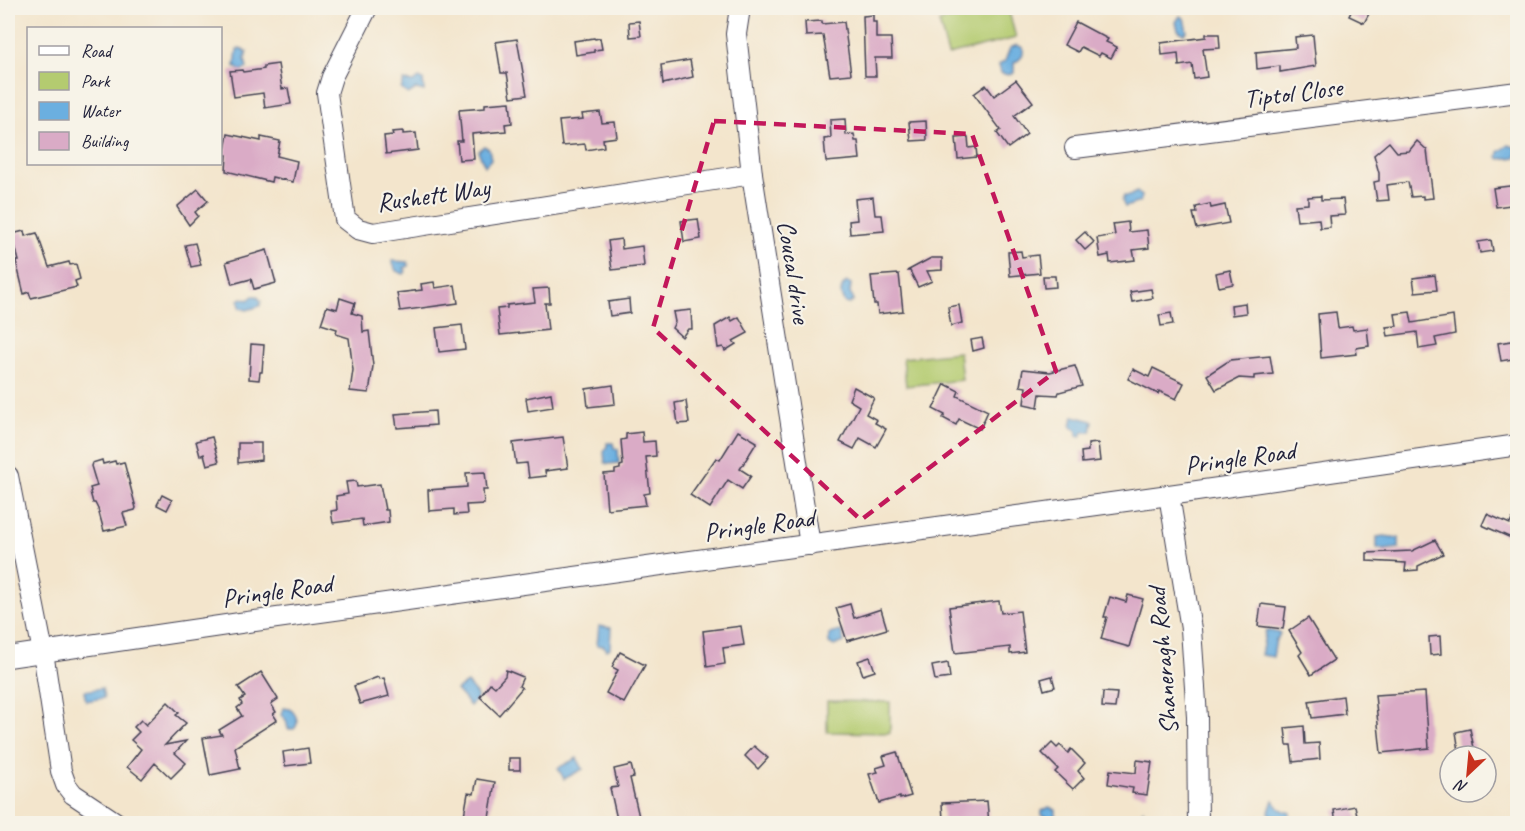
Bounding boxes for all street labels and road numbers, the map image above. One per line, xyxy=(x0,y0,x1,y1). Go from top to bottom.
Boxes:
street label: Tiptol Close xyxy=(1242,70,1346,115)
street label: Rushett Way xyxy=(374,170,494,219)
street label: Coucal drive xyxy=(770,218,819,327)
street label: Pringle Road xyxy=(1183,433,1301,482)
street label: Pringle Road xyxy=(702,500,820,549)
street label: Pringle Road xyxy=(220,566,338,615)
street label: Shaneragh Road xyxy=(1140,582,1186,736)

